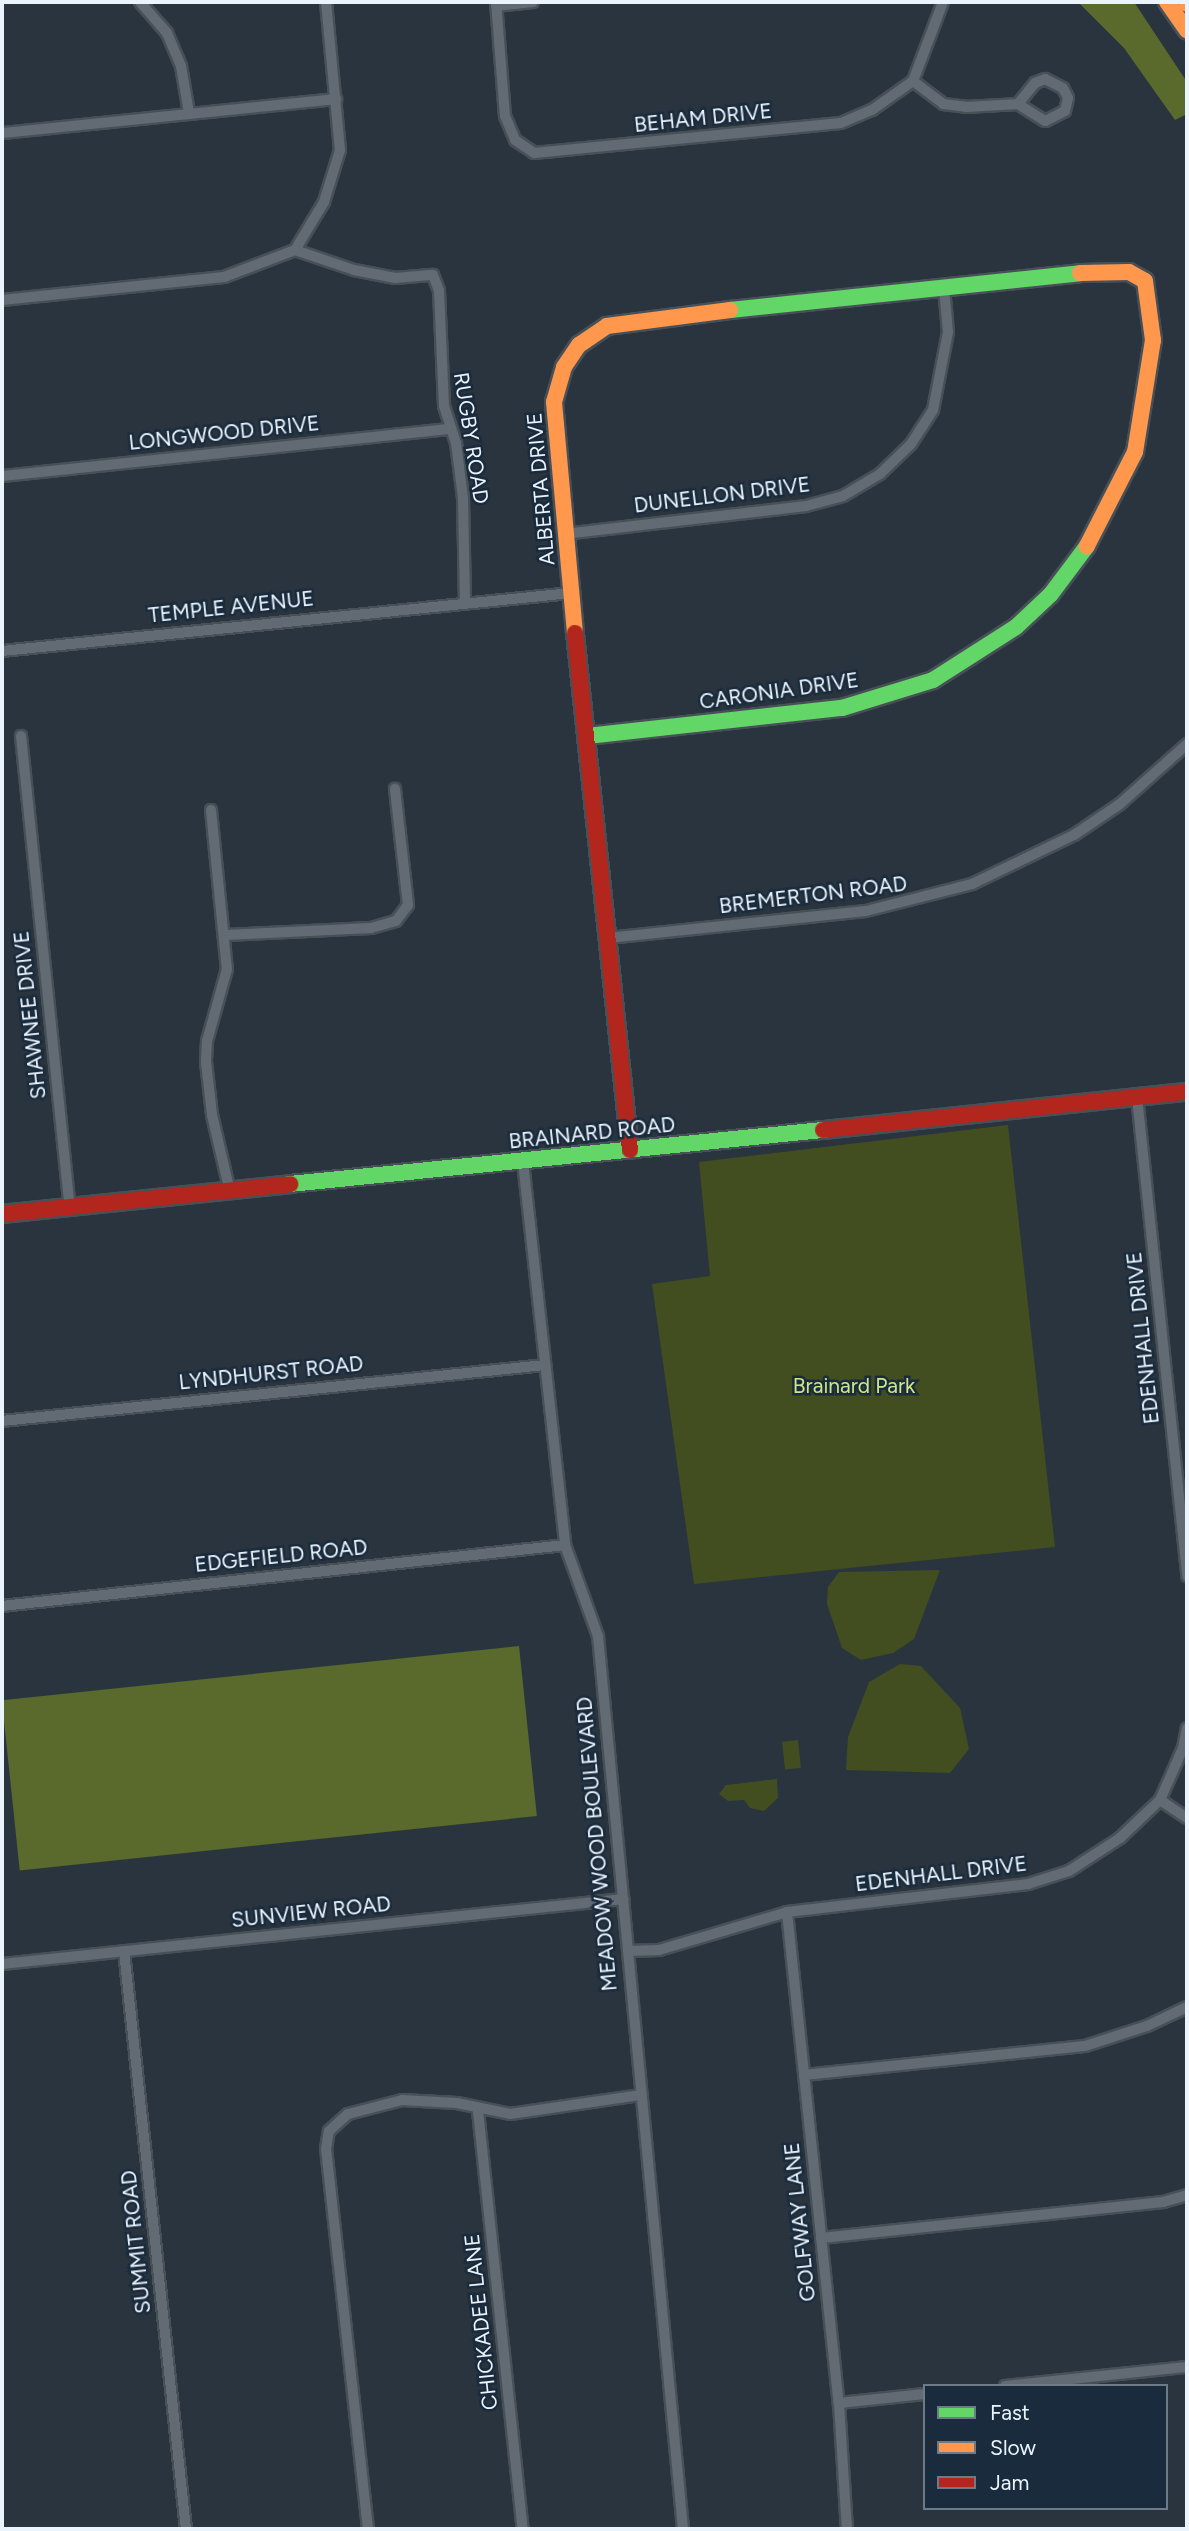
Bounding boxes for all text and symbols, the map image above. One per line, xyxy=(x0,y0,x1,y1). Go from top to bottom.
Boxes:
street label: BEHAM DRIVE xyxy=(633,98,773,138)
street label: RUGBY ROAD xyxy=(448,370,494,506)
street label: LONGWOOD DRIVE xyxy=(127,410,321,456)
street label: ALBERTA DRIVE xyxy=(522,412,560,566)
street label: DUNELLON DRIVE xyxy=(632,472,812,518)
street label: TEMPLE AVENUE xyxy=(147,586,315,628)
street label: CARONIA DRIVE xyxy=(698,667,860,715)
street label: BREMERTON ROAD xyxy=(718,871,908,919)
street label: SHAWNEE DRIVE xyxy=(9,930,51,1100)
street label: BRAINARD ROAD xyxy=(508,1112,676,1154)
street label: EDENHALL DRIVE xyxy=(1121,1251,1165,1425)
street label: LYNDHURST ROAD xyxy=(177,1351,365,1395)
park label: Brainard Park xyxy=(793,1373,915,1399)
street label: EDGEFIELD ROAD xyxy=(193,1534,369,1578)
street label: MEADOW WOOD BOULEVARD xyxy=(572,1696,622,1992)
street label: EDENHALL DRIVE xyxy=(854,1851,1028,1897)
street label: SUNVIEW ROAD xyxy=(230,1891,392,1933)
street label: GOLFWAY LANE xyxy=(779,2141,821,2303)
street label: SUMMIT ROAD xyxy=(116,2169,156,2315)
street label: CHICKADEE LANE xyxy=(459,2233,503,2411)
legend xyxy=(923,2384,1168,2510)
text: Fast xyxy=(990,2400,1030,2425)
text: Slow xyxy=(990,2435,1036,2460)
text: Jam xyxy=(990,2470,1029,2495)

